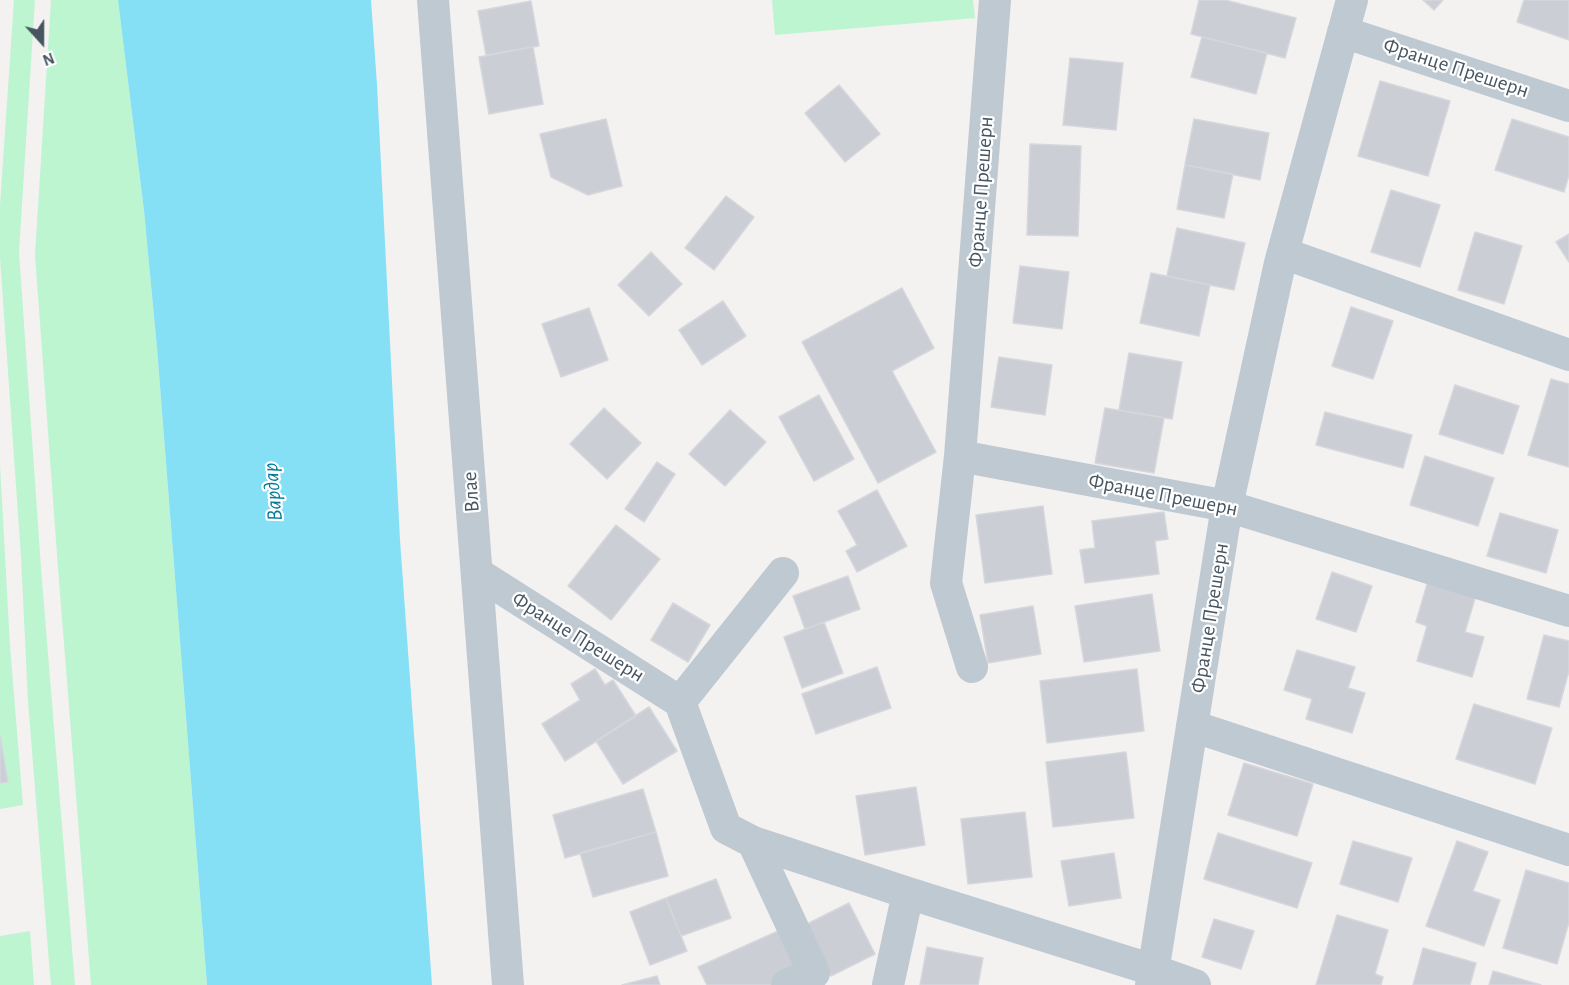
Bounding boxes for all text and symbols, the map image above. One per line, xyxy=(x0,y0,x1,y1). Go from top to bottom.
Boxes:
north arrow xyxy=(12,12,72,72)
street label: Францe Прешерн xyxy=(1380,33,1532,103)
text: N xyxy=(40,49,57,68)
street label: Францe Прешерн xyxy=(963,115,999,269)
water label: Вардар xyxy=(257,462,289,522)
street label: Франце Прешерн xyxy=(1086,468,1240,522)
street label: Влае xyxy=(457,471,485,513)
street label: Францe Прешерн xyxy=(1186,541,1234,695)
street label: Франце Прешерн xyxy=(507,586,649,688)

